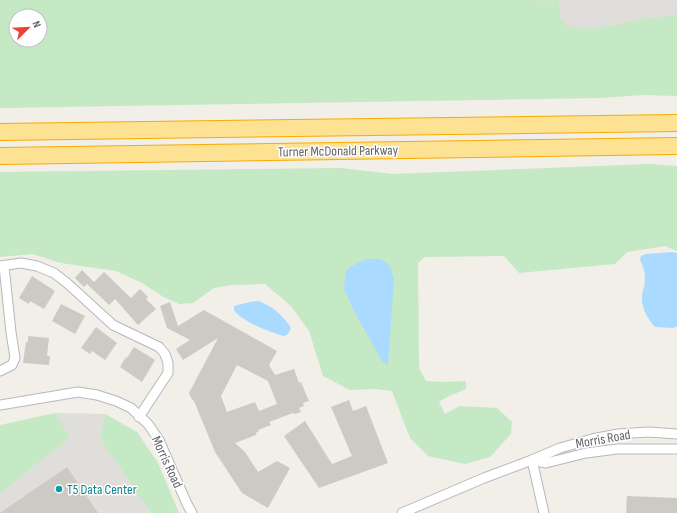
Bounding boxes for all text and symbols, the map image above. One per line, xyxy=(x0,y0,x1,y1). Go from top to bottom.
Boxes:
north arrow xyxy=(8,8,48,48)
text: N xyxy=(30,19,44,30)
street label: Turner McDonald Parkway xyxy=(278,141,399,161)
street label: Morris Road xyxy=(574,426,632,452)
street label: Morris Road xyxy=(148,433,186,491)
place label: T5 Data Center xyxy=(67,481,137,498)
marker: T5 Data Center xyxy=(54,484,64,494)

